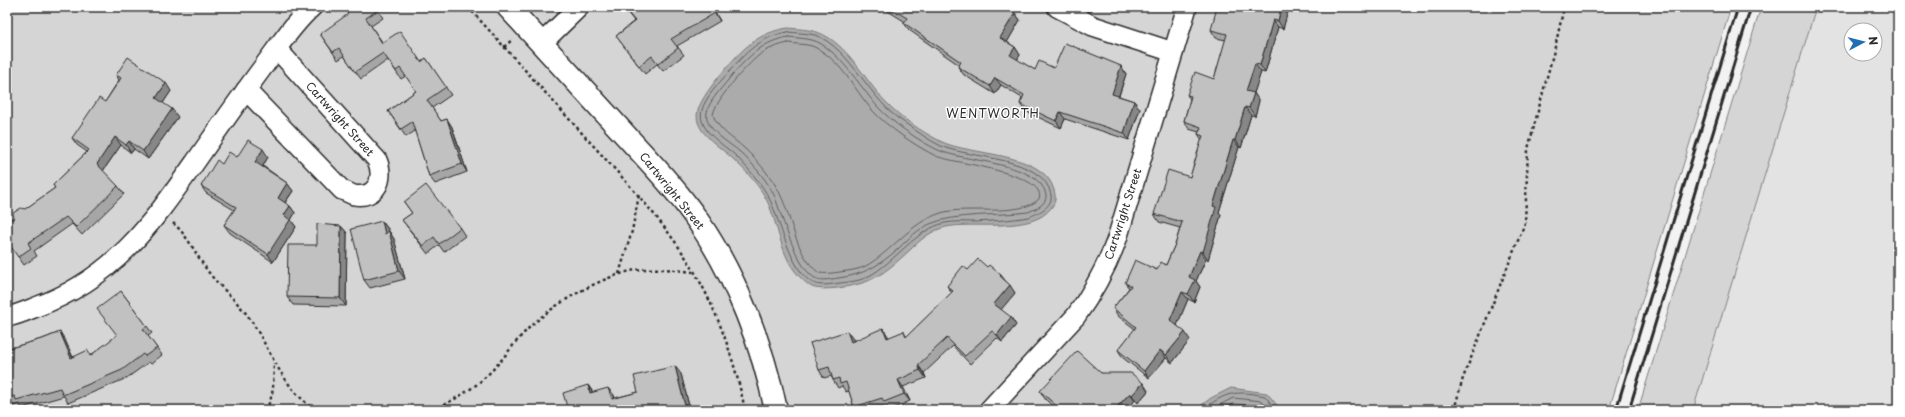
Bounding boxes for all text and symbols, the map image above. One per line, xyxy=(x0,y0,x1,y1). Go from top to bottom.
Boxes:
north arrow xyxy=(1843,22,1883,62)
text: N xyxy=(1864,35,1882,46)
street label: Cartwright Street xyxy=(302,78,379,160)
district label: WENTWORTH xyxy=(946,104,1040,122)
street label: Cartwright Street xyxy=(636,148,709,233)
street label: Cartwright Street xyxy=(1100,165,1145,262)

